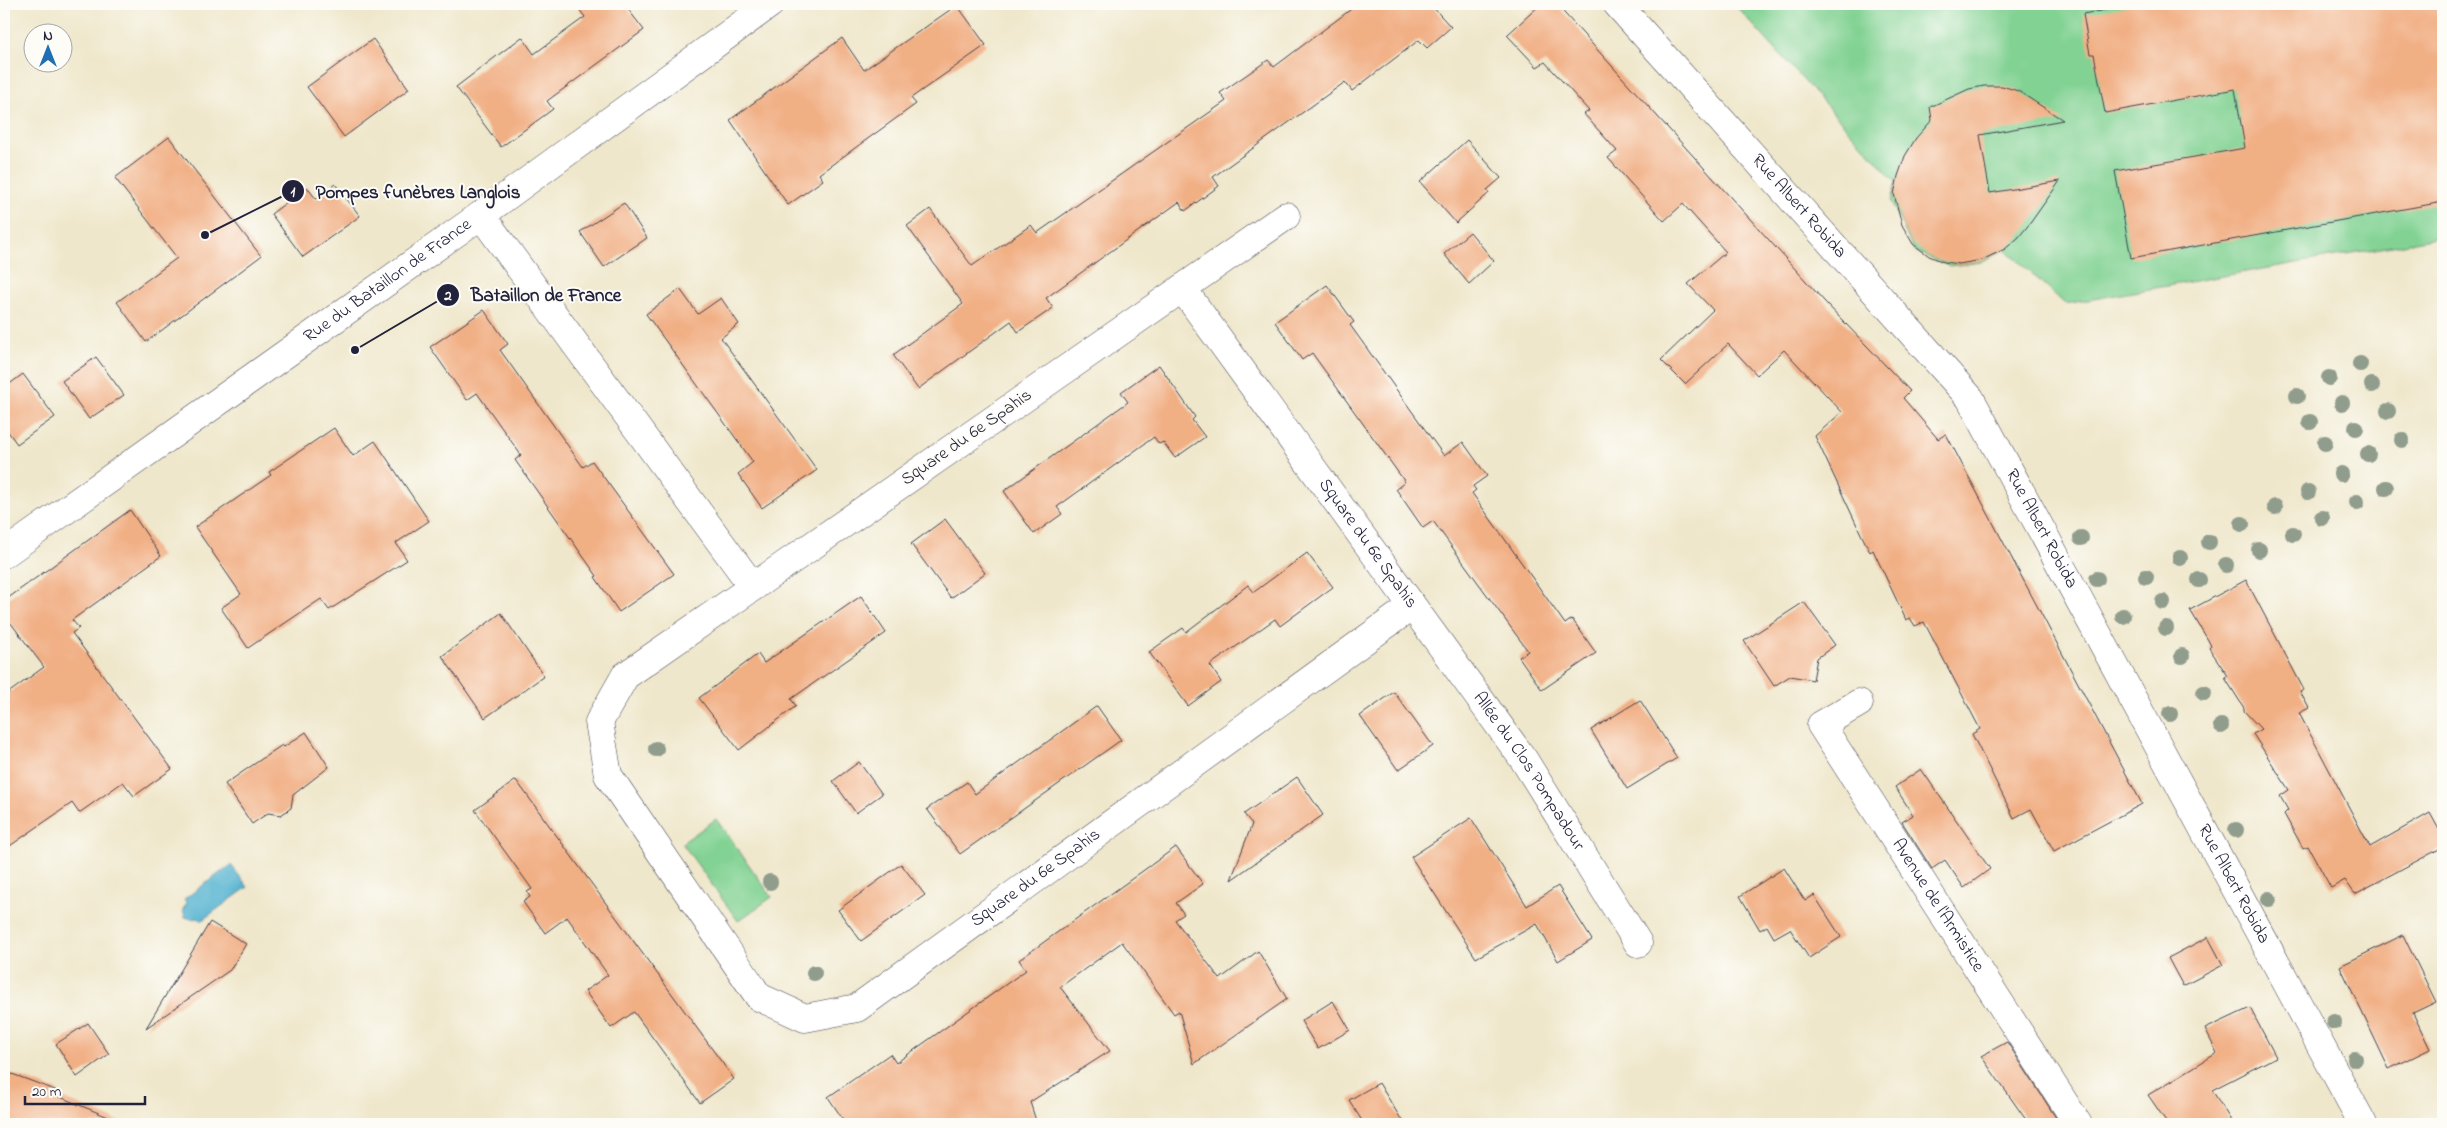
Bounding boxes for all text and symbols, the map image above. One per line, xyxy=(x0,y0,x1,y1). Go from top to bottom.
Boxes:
north arrow xyxy=(22,22,72,72)
text: N xyxy=(43,26,53,47)
street label: Rue Albert Robida xyxy=(1745,149,1852,264)
callout: Pompes funèbres Langlois xyxy=(280,174,530,208)
text: Pompes funèbres Langlois xyxy=(316,180,521,209)
text: 1 xyxy=(291,181,296,203)
street label: Rue du Bataillon de France xyxy=(299,212,478,350)
callout: Bataillon de France xyxy=(436,278,631,312)
text: Bataillon de France xyxy=(470,283,622,310)
text: 2 xyxy=(443,285,452,307)
street label: Square du 6e Spahis xyxy=(896,383,1038,493)
street label: Rue Albert Robida xyxy=(1998,465,2084,593)
street label: Square du 6e Spahis xyxy=(1312,474,1423,614)
street label: Allée du Clos Pompadour xyxy=(1466,687,1591,857)
street label: Rue Albert Robida xyxy=(2190,820,2276,949)
street label: Square du 6e Spahis xyxy=(966,822,1106,934)
street label: Avenue de l'Armistice xyxy=(1885,834,1991,979)
scale bar xyxy=(25,1073,145,1105)
text: 20 m xyxy=(32,1081,62,1103)

